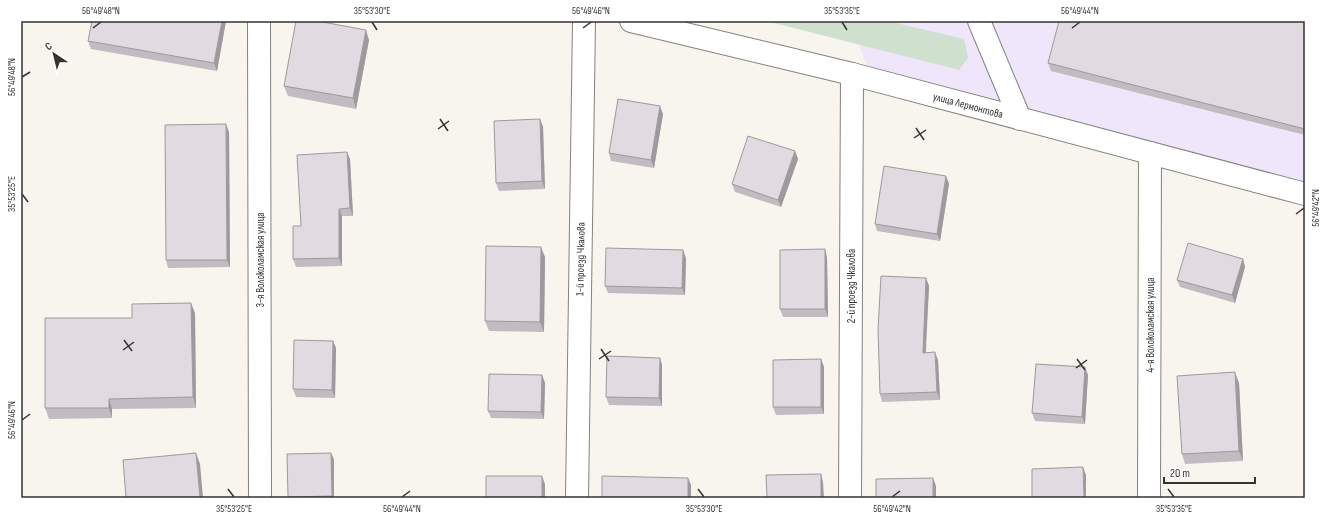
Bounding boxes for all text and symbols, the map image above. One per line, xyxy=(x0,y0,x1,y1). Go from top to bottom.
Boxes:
text: 56°49'48"N xyxy=(82,5,120,17)
text: 35°53'30"E xyxy=(354,5,390,17)
text: 56°49'46"N xyxy=(572,5,610,17)
text: 35°53'35"E xyxy=(824,5,860,17)
text: 56°49'44"N xyxy=(1061,5,1099,17)
north arrow xyxy=(34,34,74,74)
text: С xyxy=(43,39,55,53)
text: 56°49'48"N xyxy=(6,58,18,96)
street label: улица Лермонтова xyxy=(931,90,1004,121)
text: 35°53'25"E xyxy=(6,176,18,212)
text: 56°49'42"N xyxy=(1310,189,1322,227)
street label: 3-я Волоколамская улица xyxy=(254,212,267,308)
street label: 1-й проезд Чкалова xyxy=(573,222,588,296)
street label: 2-й проезд Чкалова xyxy=(845,249,858,323)
street label: 4-я Волоколамская улица xyxy=(1144,277,1157,373)
text: 56°49'46"N xyxy=(6,401,18,439)
scale bar xyxy=(1164,459,1255,485)
text: 20 m xyxy=(1170,466,1190,481)
text: 35°53'25"E xyxy=(216,503,252,515)
text: 56°49'44"N xyxy=(383,503,421,515)
text: 35°53'30"E xyxy=(686,503,722,515)
text: 56°49'42"N xyxy=(873,503,911,515)
text: 35°53'35"E xyxy=(1156,503,1192,515)

